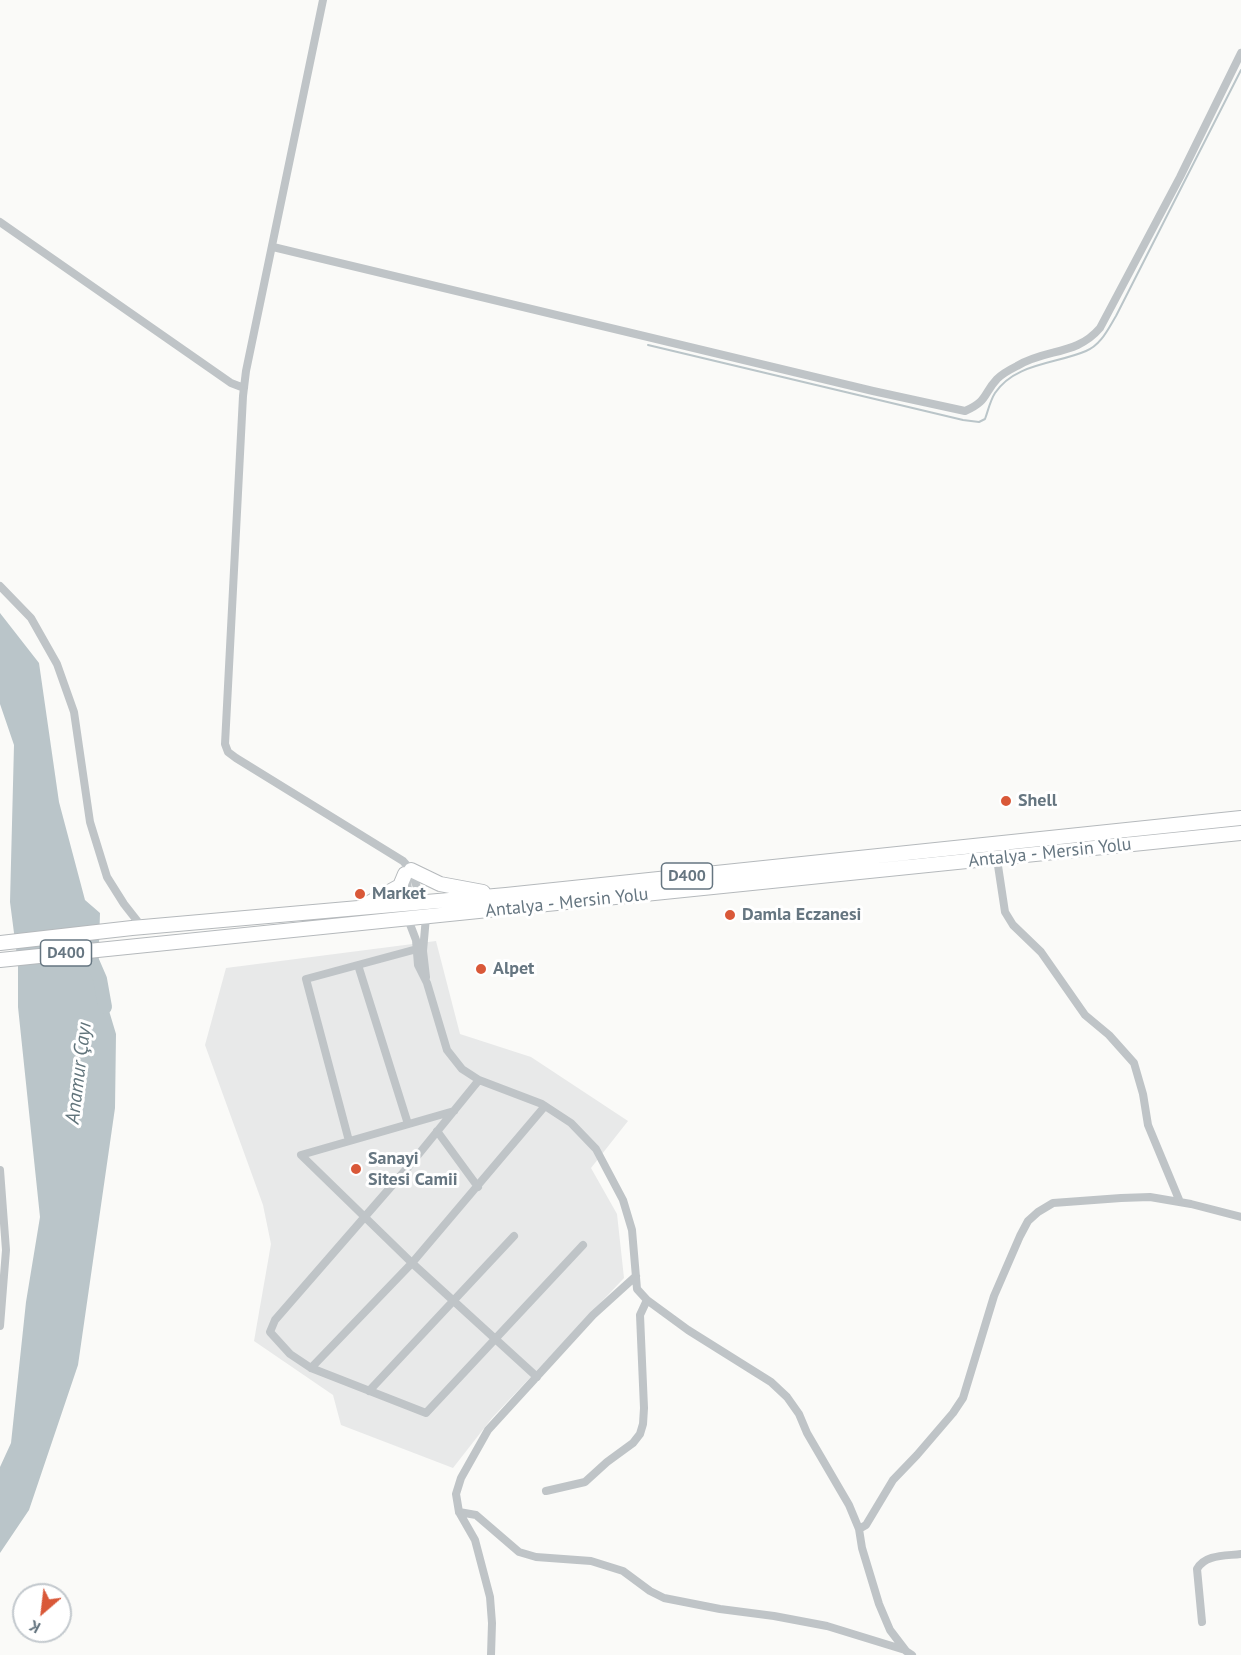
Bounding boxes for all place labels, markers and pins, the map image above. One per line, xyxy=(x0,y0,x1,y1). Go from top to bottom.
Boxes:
place label: Shell xyxy=(1018,790,1057,812)
marker: Shell xyxy=(999,794,1013,808)
place label: Market xyxy=(372,883,426,905)
marker: Market xyxy=(353,887,367,901)
place label: Damla Eczanesi xyxy=(742,904,861,926)
marker: Damla Eczanesi xyxy=(723,908,737,922)
place label: Alpet xyxy=(493,958,534,980)
marker: Alpet xyxy=(474,962,488,976)
place label: Sanayi Sitesi Camii xyxy=(368,1148,458,1190)
marker: Sanayi Sitesi Camii xyxy=(349,1162,363,1176)

